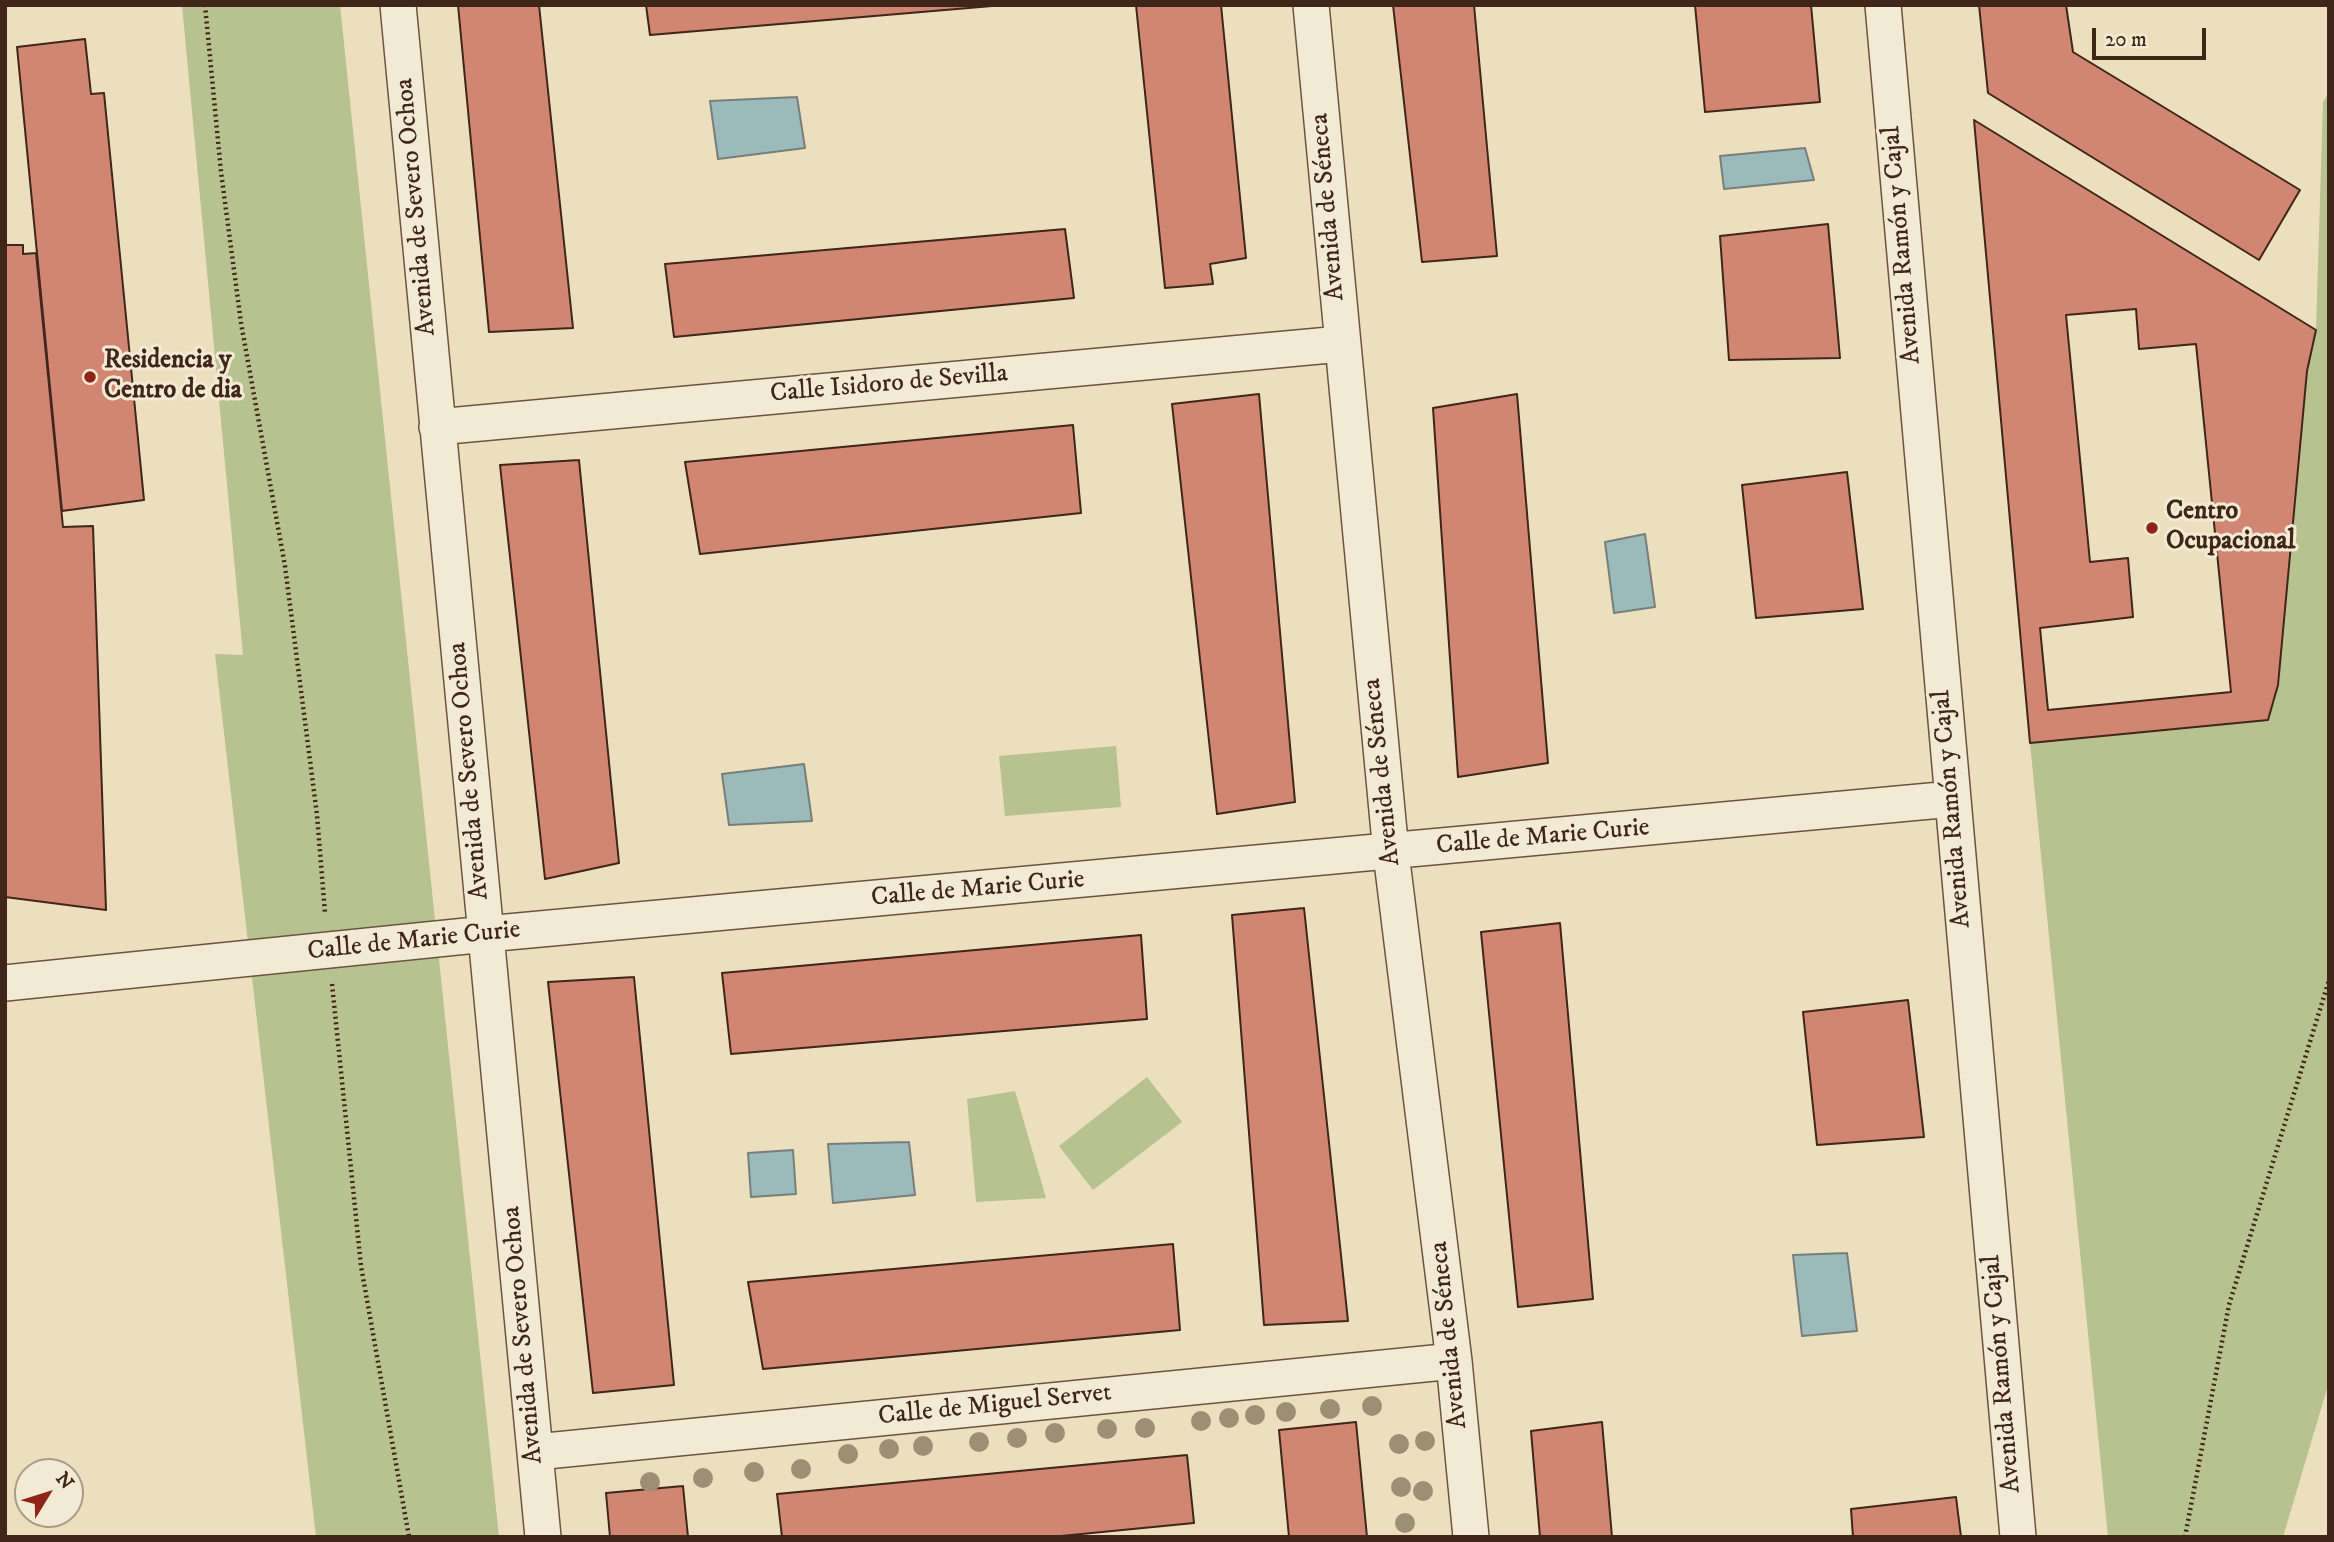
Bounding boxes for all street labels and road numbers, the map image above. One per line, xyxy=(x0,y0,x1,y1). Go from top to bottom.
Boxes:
street label: Avenida de Severo Ochoa xyxy=(390,77,444,337)
street label: Avenida de Séneca xyxy=(1305,112,1353,302)
street label: Avenida Ramón y Cajal xyxy=(1877,125,1929,365)
street label: Calle Isidoro de Sevilla xyxy=(769,359,1009,411)
street label: Avenida de Severo Ochoa xyxy=(443,641,497,901)
street label: Avenida de Séneca xyxy=(1358,677,1408,867)
street label: Avenida Ramón y Cajal xyxy=(1927,689,1979,929)
street label: Calle de Marie Curie xyxy=(1435,813,1651,863)
street label: Calle de Marie Curie xyxy=(870,865,1086,915)
street label: Calle de Marie Curie xyxy=(306,915,522,969)
street label: Avenida de Severo Ochoa xyxy=(497,1205,551,1465)
street label: Avenida de Séneca xyxy=(1425,1240,1475,1430)
street label: Avenida Ramón y Cajal xyxy=(1977,1254,2029,1494)
street label: Calle de Miguel Servet xyxy=(877,1378,1113,1434)

